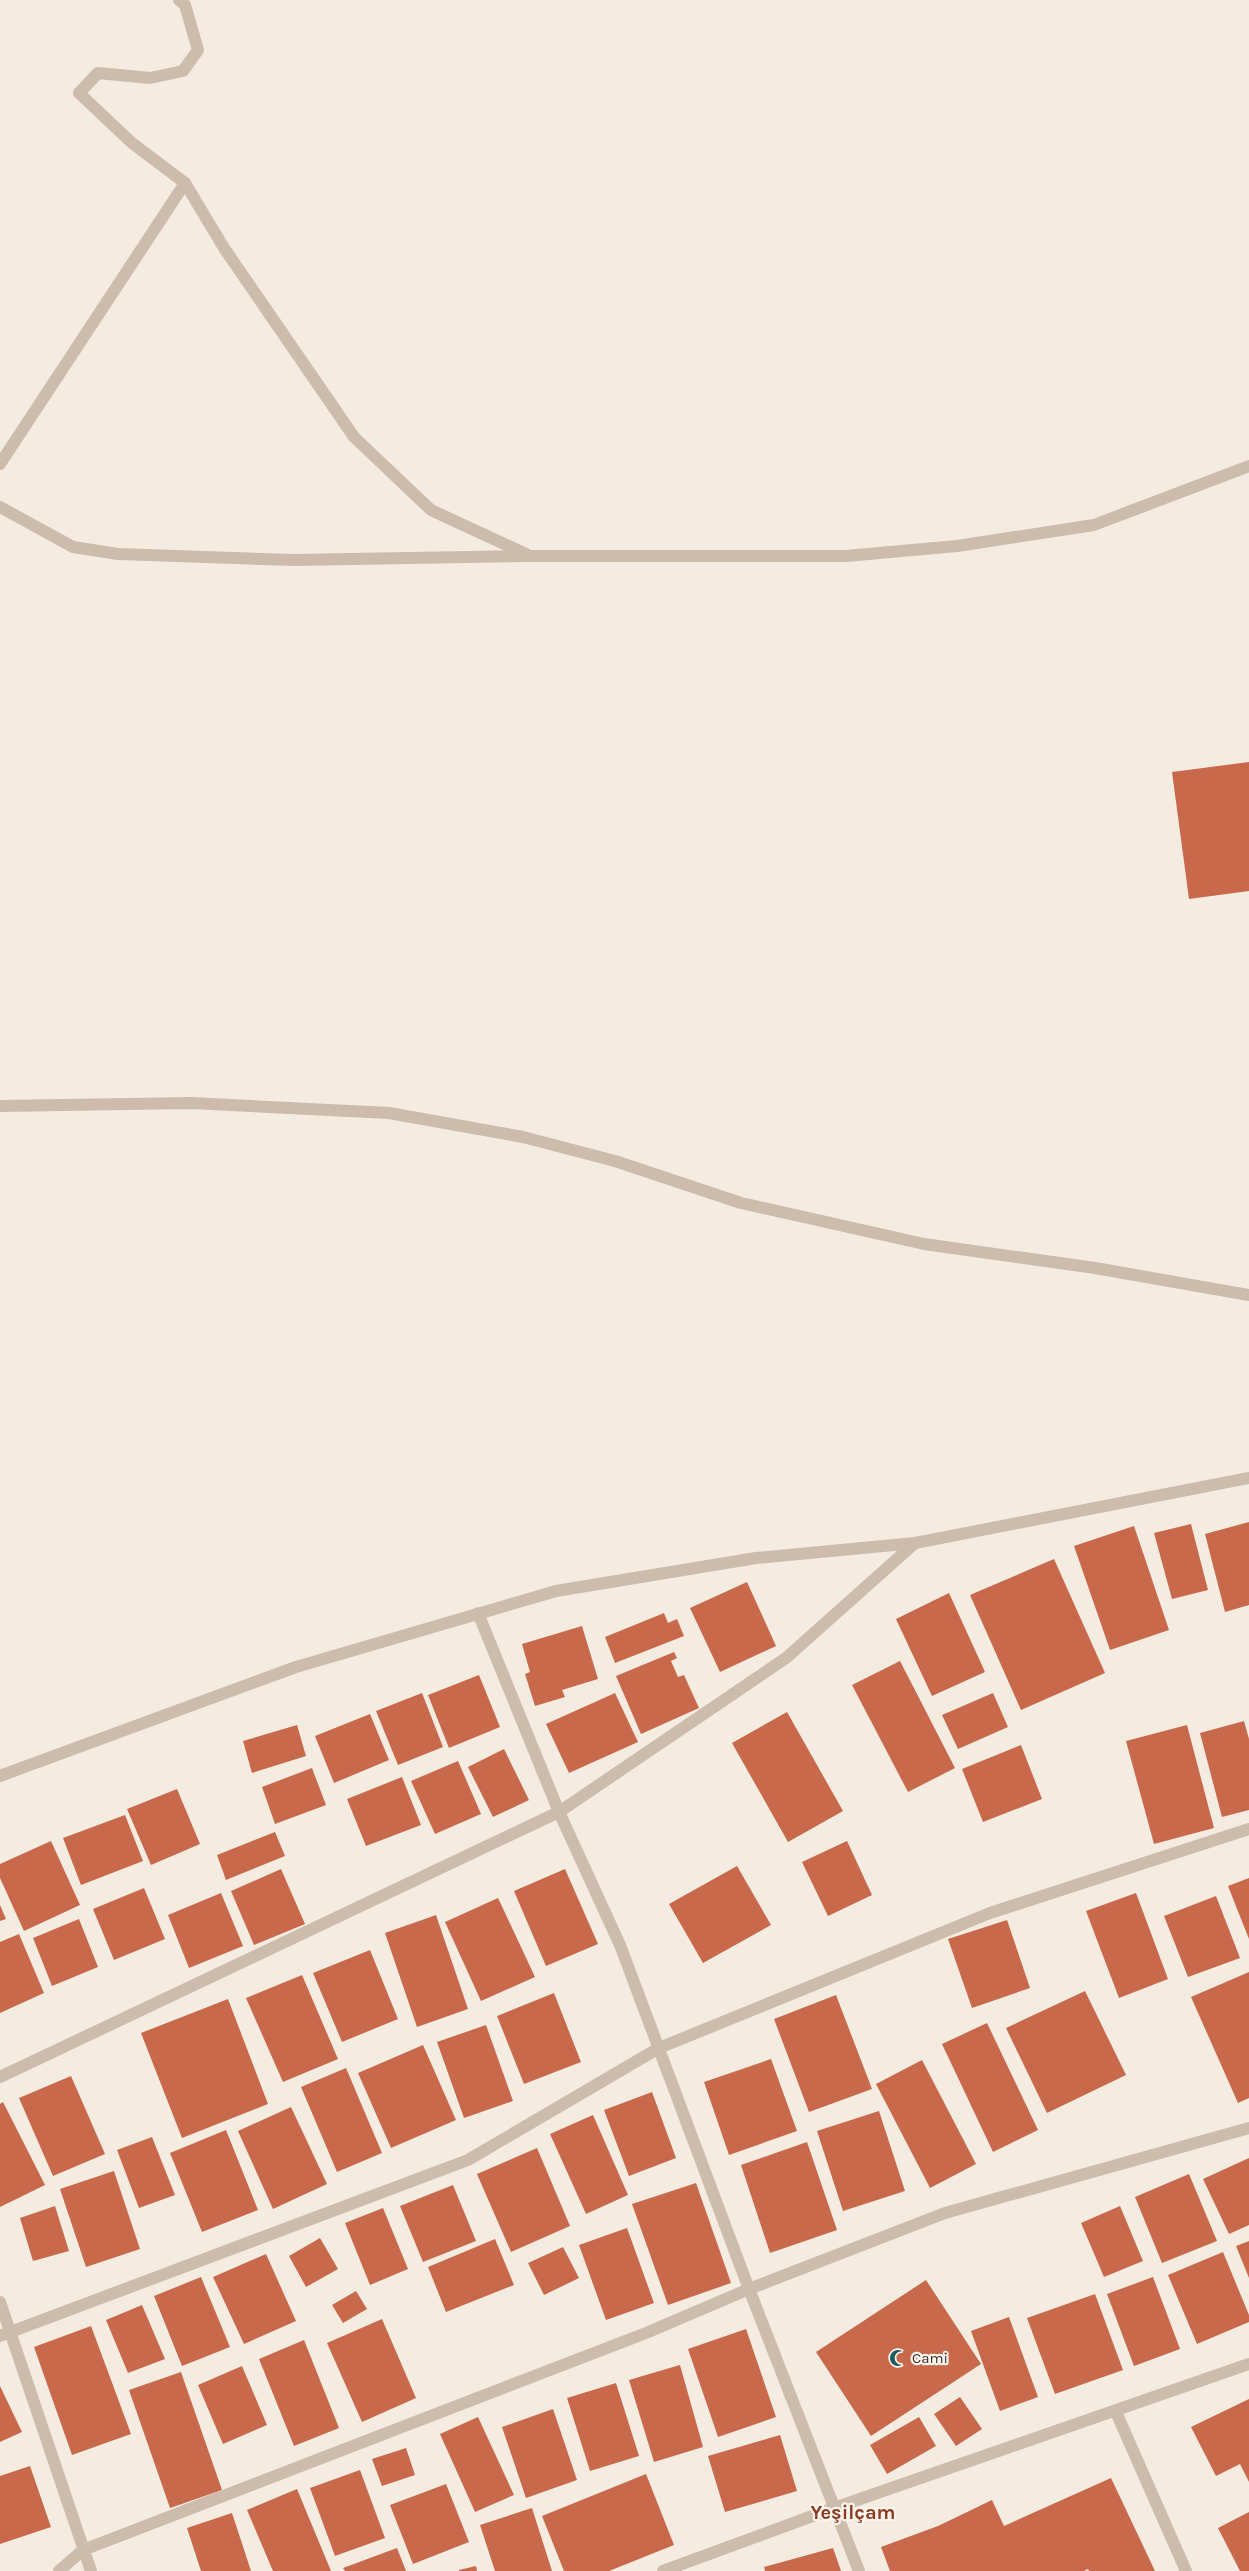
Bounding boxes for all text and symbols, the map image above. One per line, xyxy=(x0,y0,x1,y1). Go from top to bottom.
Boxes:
mosque icon: Cami xyxy=(888,2348,908,2368)
place label: Cami xyxy=(912,2349,948,2367)
district label: Yeşilçam xyxy=(810,2501,896,2524)

